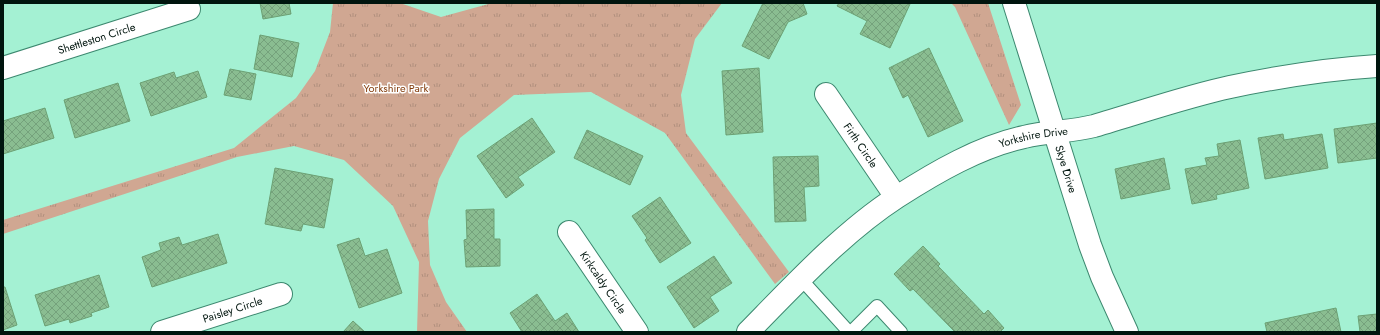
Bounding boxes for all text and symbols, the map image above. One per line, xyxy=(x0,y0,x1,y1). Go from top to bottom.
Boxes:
street label: Shettleston Circle xyxy=(56,18,138,58)
park label: Yorkshire Park xyxy=(364,80,429,96)
street label: Firth Circle xyxy=(840,120,882,171)
street label: Yorkshire Drive xyxy=(997,123,1069,152)
street label: Skye Drive xyxy=(1051,143,1081,195)
street label: Kirkcaldy Circle xyxy=(576,248,631,317)
street label: Paisley Circle xyxy=(201,292,265,327)

